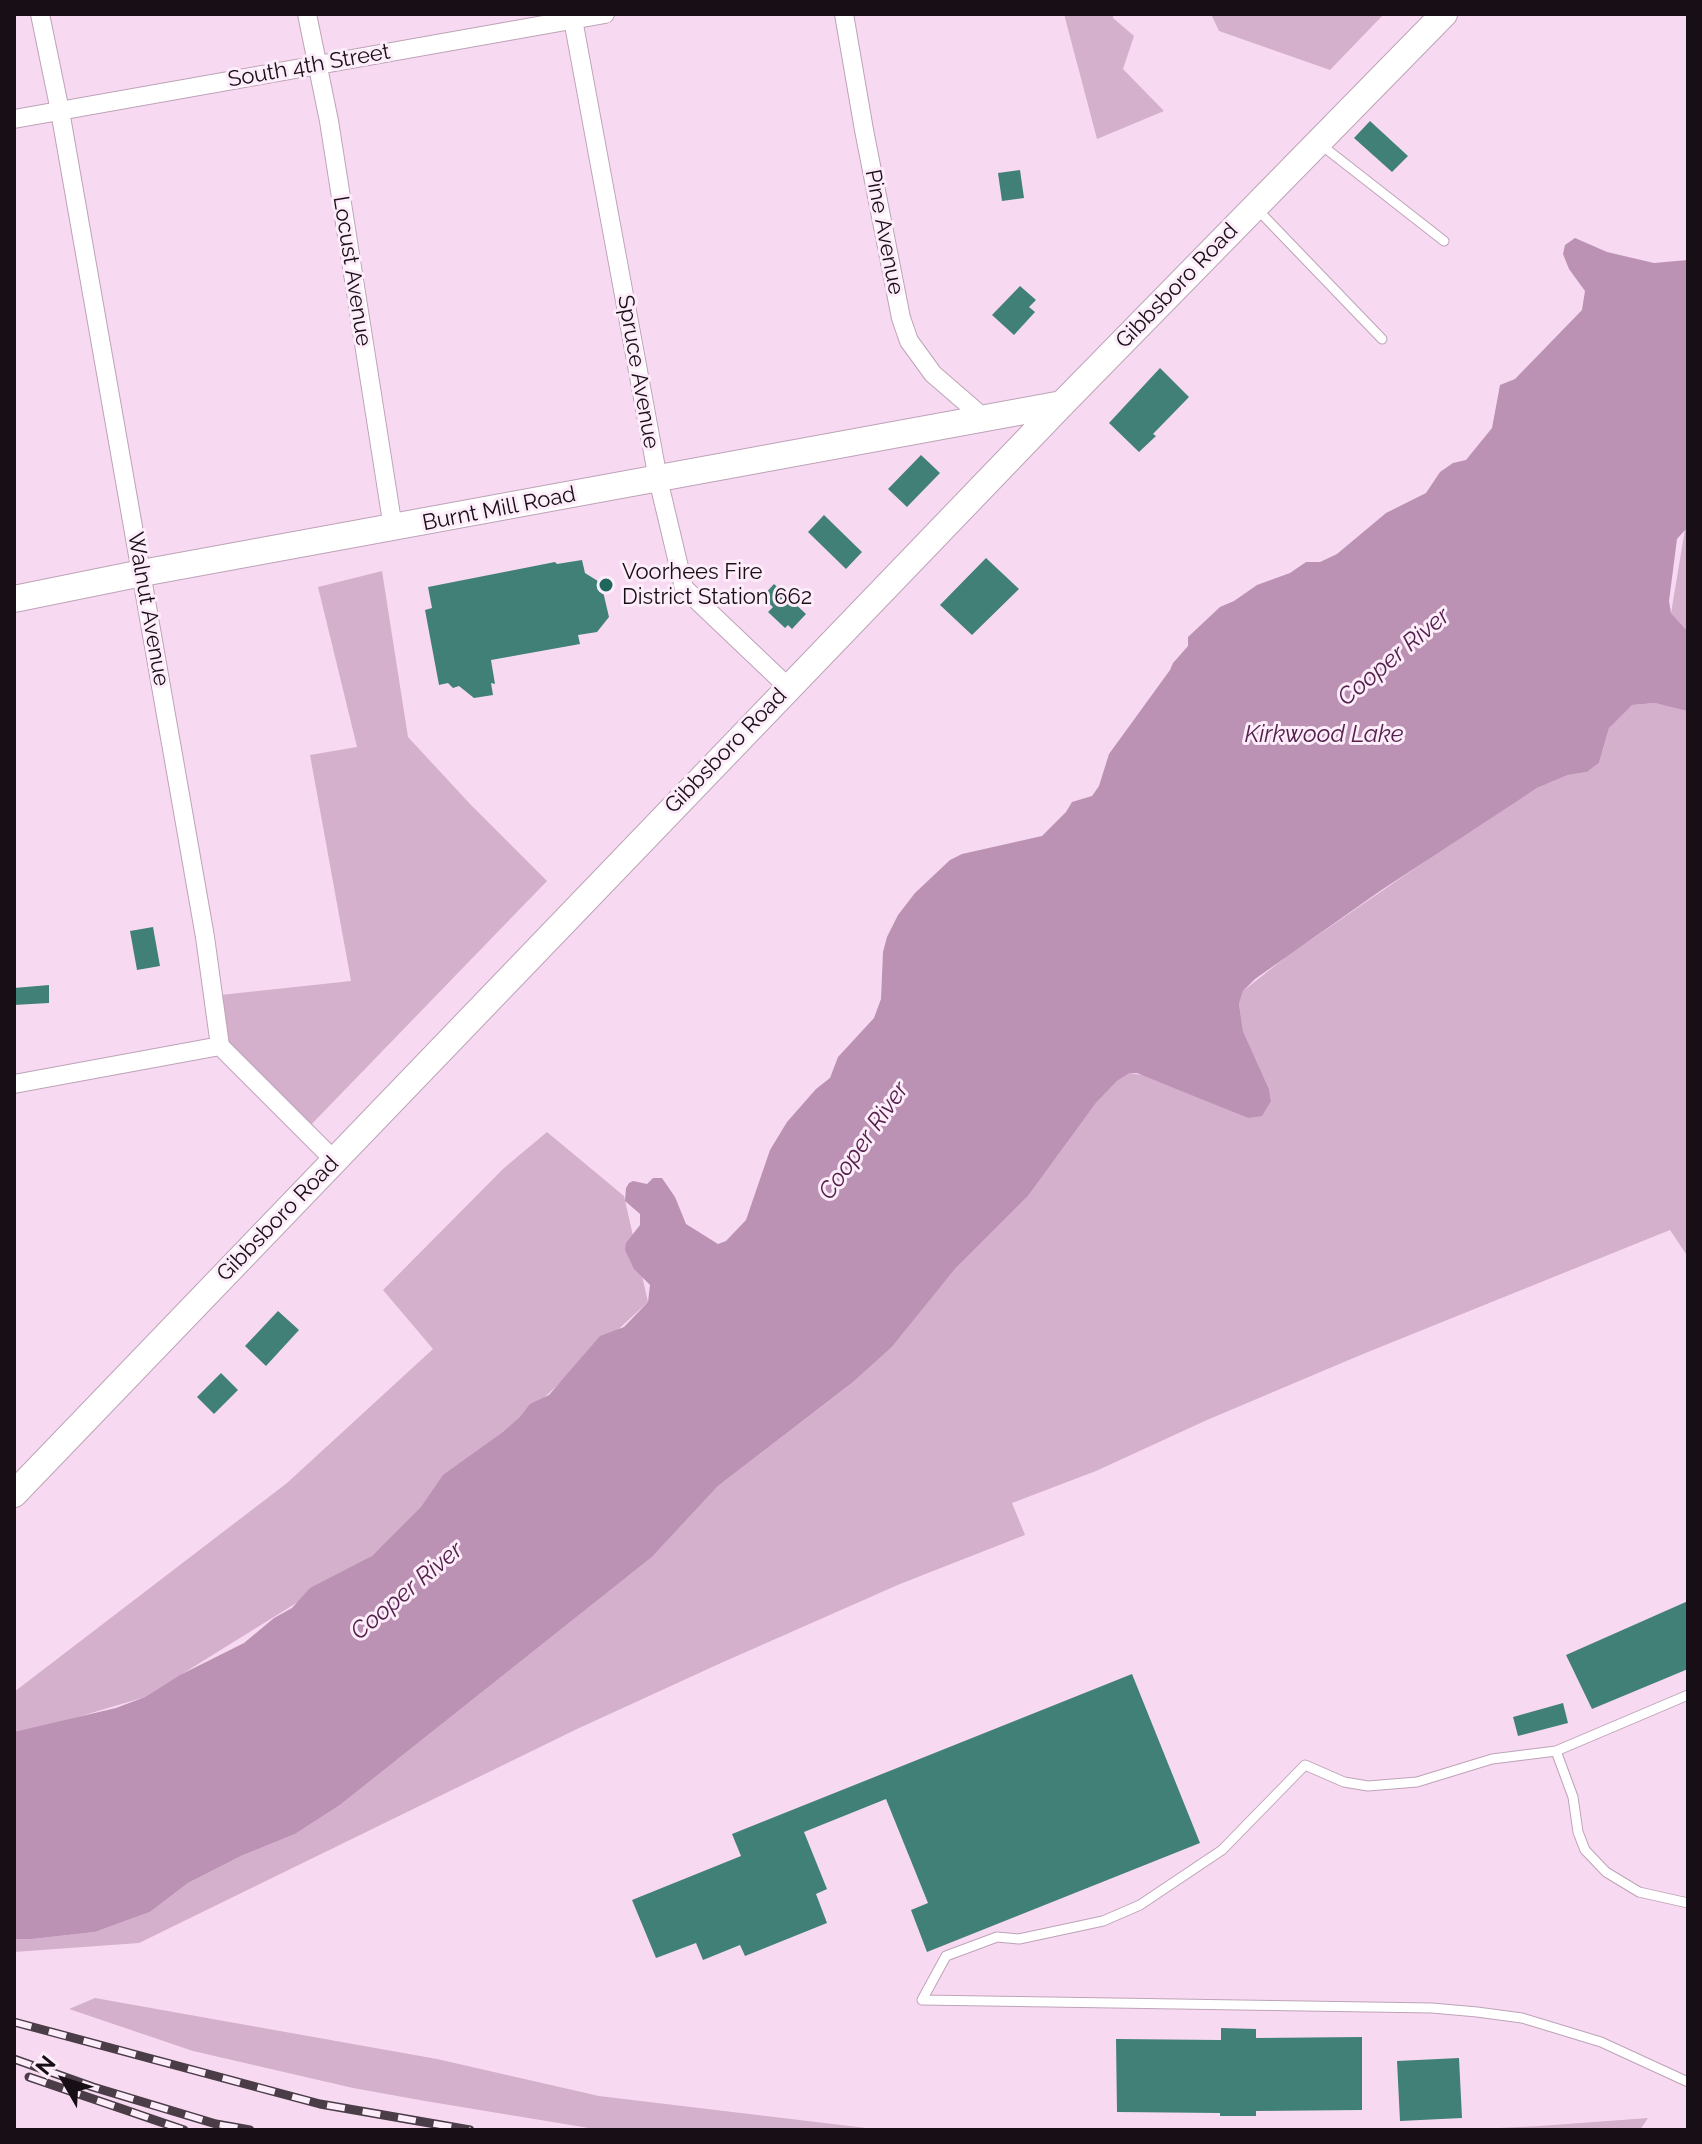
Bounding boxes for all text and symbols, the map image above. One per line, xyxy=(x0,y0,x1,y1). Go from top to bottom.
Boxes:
street label: South 4th Street xyxy=(226,39,392,93)
street label: Pine Avenue xyxy=(859,167,909,297)
street label: Locust Avenue xyxy=(327,194,377,348)
street label: Gibbsboro Road xyxy=(1111,218,1243,354)
street label: Spruce Avenue xyxy=(612,293,664,451)
street label: Burnt Mill Road xyxy=(420,481,578,537)
street label: Walnut Avenue xyxy=(121,530,175,688)
place label: Voorhees Fire District Station 662 xyxy=(622,559,812,610)
marker: Voorhees Fire District Station 662 xyxy=(597,576,615,594)
water label: Cooper River xyxy=(1332,602,1456,712)
street label: Gibbsboro Road xyxy=(660,683,792,819)
water label: Kirkwood Lake xyxy=(1244,721,1404,749)
water label: Cooper River xyxy=(813,1077,915,1205)
street label: Gibbsboro Road xyxy=(212,1151,344,1287)
water label: Cooper River xyxy=(345,1536,469,1646)
north arrow xyxy=(24,2040,104,2120)
text: N xyxy=(30,2050,61,2080)

